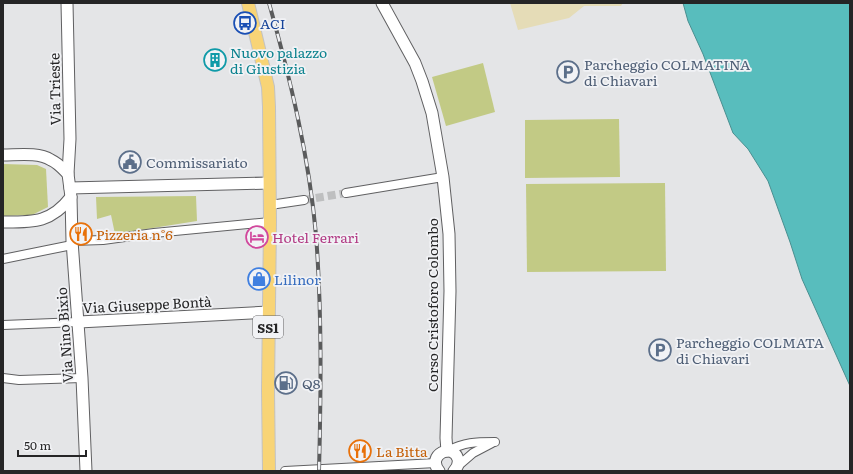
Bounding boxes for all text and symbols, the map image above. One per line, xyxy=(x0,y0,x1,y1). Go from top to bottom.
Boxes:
bus stop icon: ACI xyxy=(232,10,258,36)
place label: ACI xyxy=(260,13,286,33)
place label: Nuovo palazzo di Giustizia xyxy=(230,42,327,78)
building icon: Nuovo palazzo di Giustizia xyxy=(202,47,228,73)
street label: Via Trieste xyxy=(43,53,65,125)
place label: Parcheggio COLMATINA di Chiavari xyxy=(584,54,751,90)
parking icon: Parcheggio COLMATINA di Chiavari xyxy=(555,59,581,85)
public building icon: Commissariato xyxy=(117,149,143,175)
place label: Commissariato xyxy=(146,152,248,172)
street label: Corso Cristoforo Colombo xyxy=(422,218,442,392)
restaurant icon: Pizzeria n°6 xyxy=(68,221,94,247)
place label: Pizzeria n°6 xyxy=(96,224,173,244)
hotel icon: Hotel Ferrari xyxy=(244,224,270,250)
place label: Hotel Ferrari xyxy=(272,227,359,247)
shop icon: Lilinor xyxy=(246,266,272,292)
place label: Lilinor xyxy=(274,269,321,289)
street label: Via Nino Bixio xyxy=(51,286,77,384)
street label: Via Giuseppe Bontà xyxy=(82,291,212,317)
road number: SS1 xyxy=(253,316,283,338)
place label: Parcheggio COLMATA di Chiavari xyxy=(676,332,825,368)
parking icon: Parcheggio COLMATA di Chiavari xyxy=(647,337,673,363)
fuel station icon: Q8 xyxy=(273,370,299,396)
place label: Q8 xyxy=(302,373,321,393)
scale bar xyxy=(18,432,86,458)
text: 50 m xyxy=(24,436,51,454)
restaurant icon: La Bitta xyxy=(347,438,373,464)
place label: La Bitta xyxy=(376,441,428,461)

